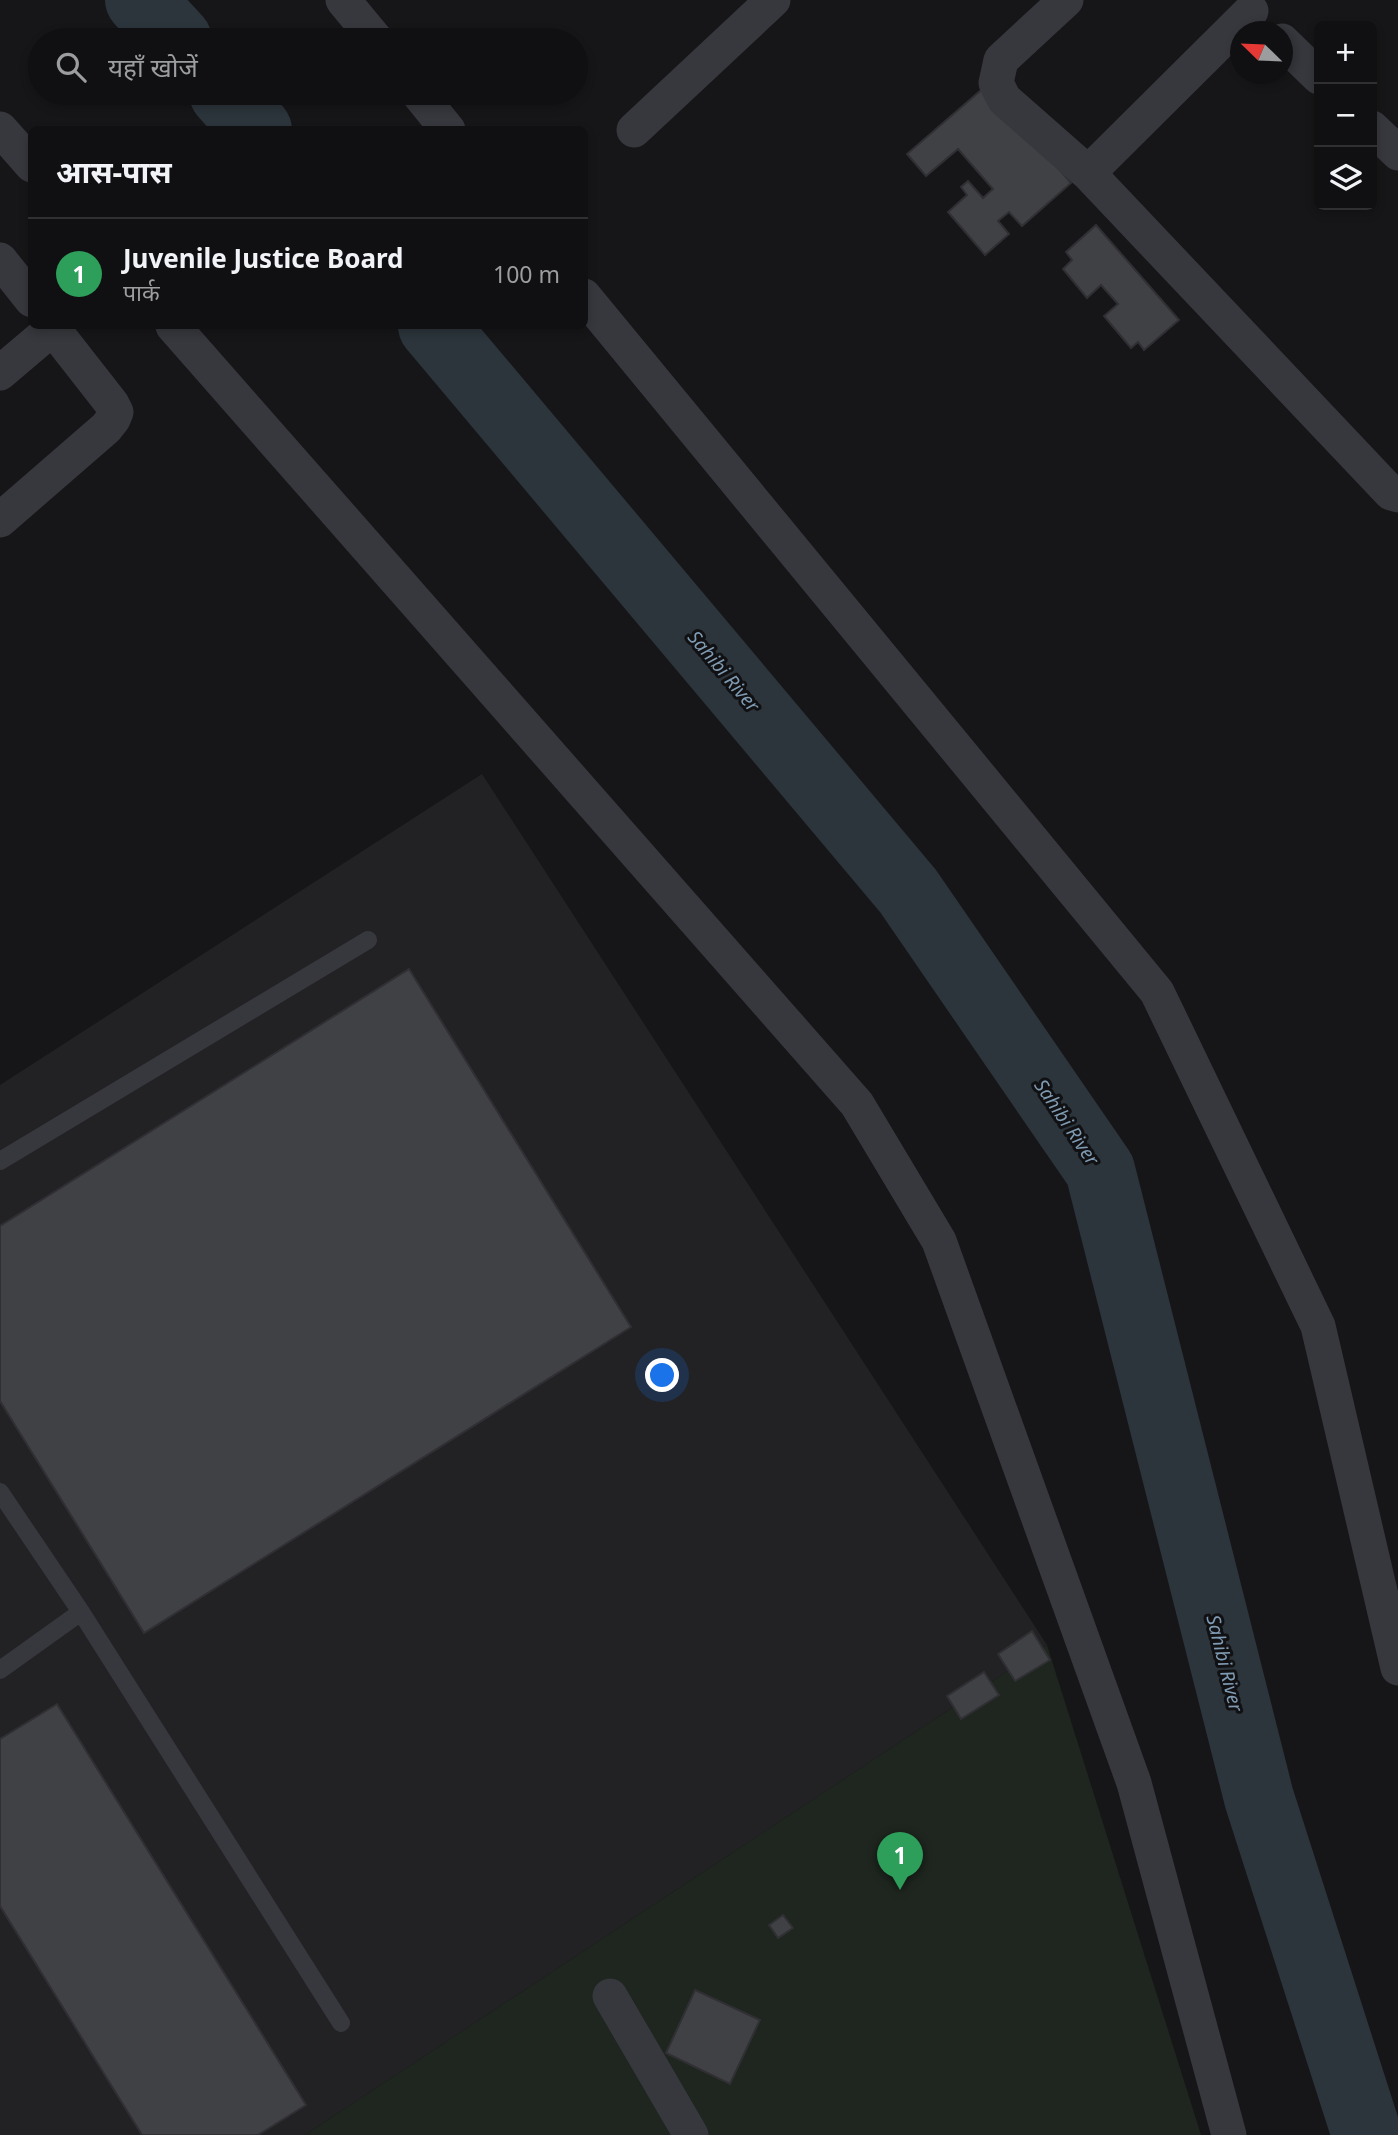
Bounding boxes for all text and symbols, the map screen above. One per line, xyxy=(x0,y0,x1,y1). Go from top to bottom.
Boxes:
north arrow xyxy=(1230,21,1293,84)
map controls xyxy=(1314,21,1377,210)
button: + xyxy=(1314,21,1377,84)
search box xyxy=(28,28,588,105)
icon: search xyxy=(52,48,90,86)
text: यहाँ खोजें xyxy=(108,49,198,85)
button: − xyxy=(1314,84,1377,147)
button: layers xyxy=(1314,147,1377,210)
text: आस-पास xyxy=(56,151,172,192)
text: Juvenile Justice Board xyxy=(123,240,404,276)
text: 1 xyxy=(72,258,86,290)
text: 100 m xyxy=(493,258,560,290)
text: पार्क xyxy=(123,276,160,308)
water label: Sahibi River xyxy=(682,625,767,718)
water label: Sahibi River xyxy=(1029,1074,1106,1171)
your location xyxy=(645,1358,679,1392)
water label: Sahibi River xyxy=(1200,1612,1250,1715)
pin: 1 xyxy=(877,1832,923,1890)

